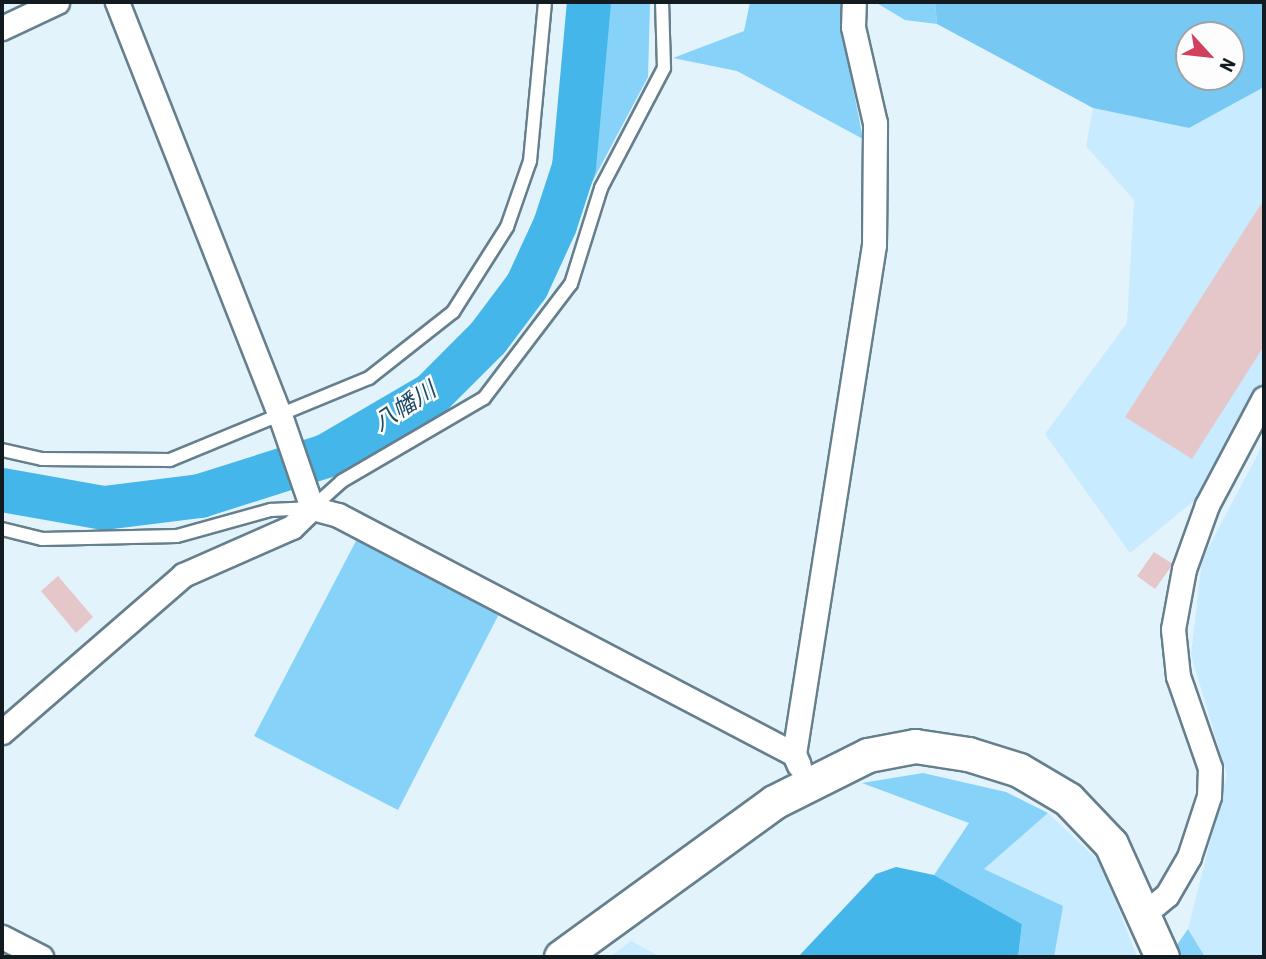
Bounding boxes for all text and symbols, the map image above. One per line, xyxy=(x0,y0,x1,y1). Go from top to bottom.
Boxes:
north arrow xyxy=(1175,21,1245,91)
text: N xyxy=(1214,54,1240,75)
water label: 八幡川 xyxy=(369,377,441,437)

